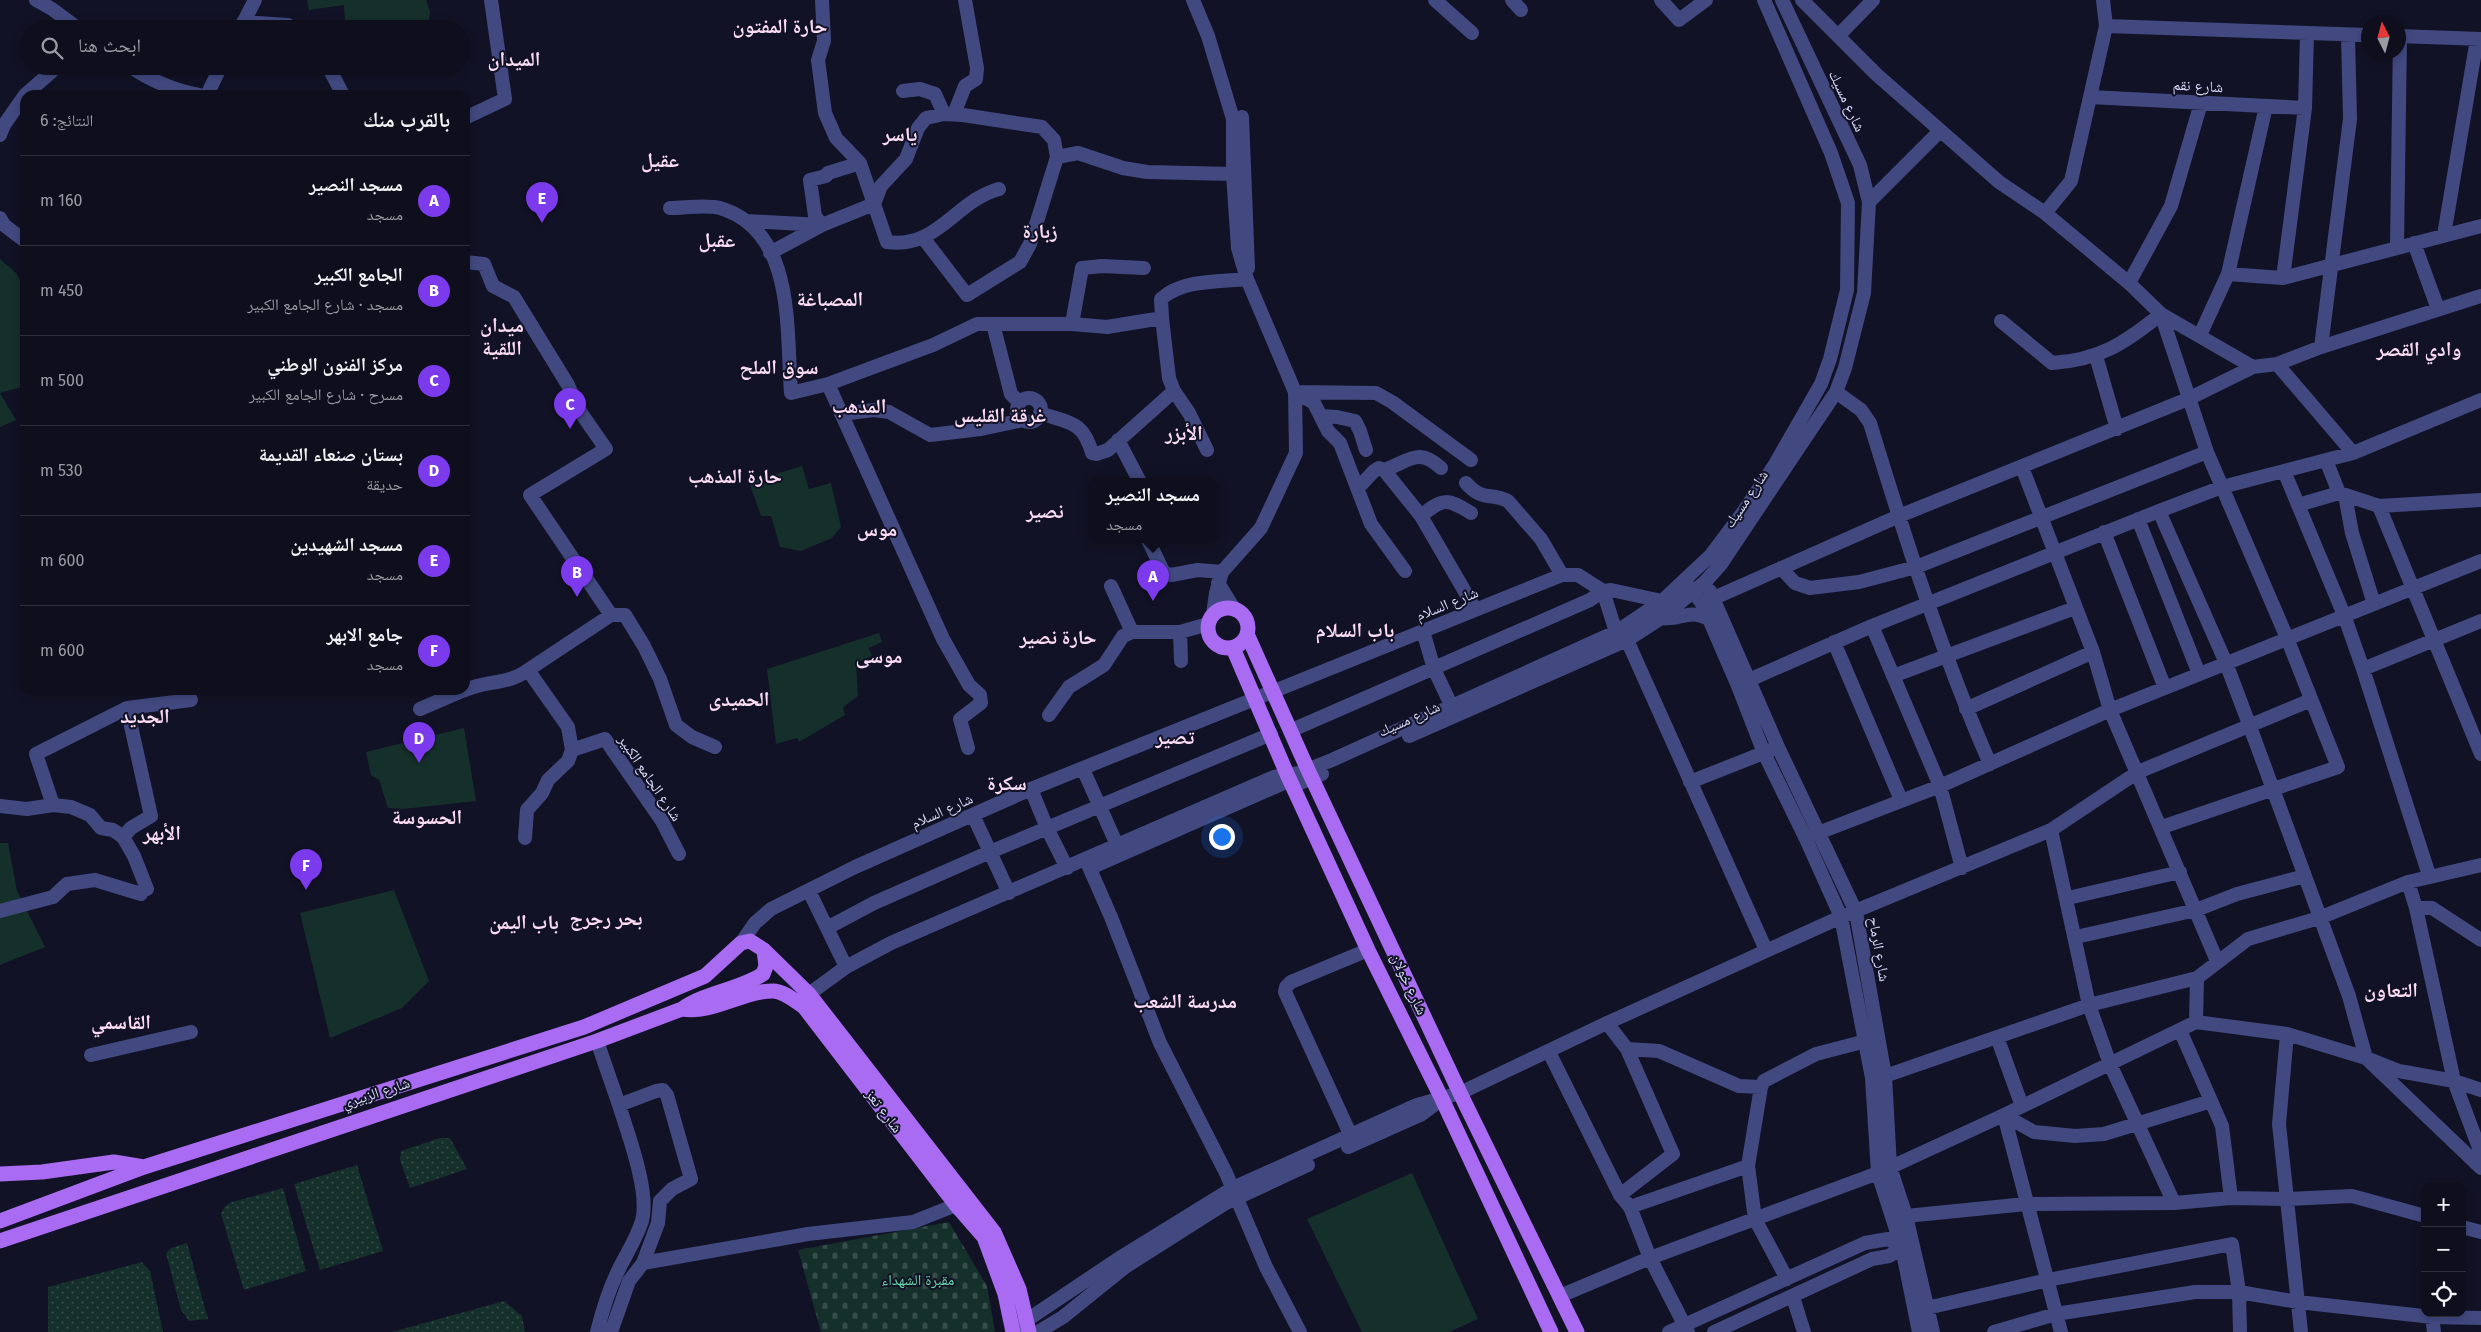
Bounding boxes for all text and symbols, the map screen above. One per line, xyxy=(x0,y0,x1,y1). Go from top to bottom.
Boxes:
district label: حارة المفتون xyxy=(732,14,828,38)
north arrow xyxy=(2361,15,2406,60)
search box xyxy=(20,20,470,75)
icon: search xyxy=(38,34,66,62)
text: ابحث هنا xyxy=(78,34,141,57)
district label: الميدان xyxy=(488,47,540,71)
street label: شارع مسيك xyxy=(1824,67,1869,135)
street label: شارع نقم xyxy=(2172,76,2224,97)
text: بالقرب منك xyxy=(363,107,450,133)
text: النتائج: 6 xyxy=(40,111,93,130)
district label: ياسر xyxy=(882,122,917,146)
district label: عقيل xyxy=(641,148,679,173)
text: مسجد النصير xyxy=(309,173,403,196)
pin: E xyxy=(526,182,558,223)
text: 160 m xyxy=(40,191,82,210)
text: A xyxy=(429,191,439,210)
text: مسجد xyxy=(367,205,403,224)
district label: زبارة xyxy=(1023,219,1057,243)
district label: عقبل xyxy=(699,228,735,253)
text: الجامع الكبير xyxy=(315,263,403,286)
text: 450 m xyxy=(40,281,83,300)
text: B xyxy=(429,281,439,300)
district label: المصباغة xyxy=(797,287,863,311)
text: مسجد · شارع الجامع الكبير xyxy=(247,295,403,314)
district label: ميدان اللقية xyxy=(480,313,524,360)
district label: وادي القصر xyxy=(2376,337,2461,365)
text: مركز الفنون الوطني xyxy=(267,353,403,376)
district label: سوق الملح xyxy=(739,355,819,380)
text: 500 m xyxy=(40,371,84,390)
text: C xyxy=(429,371,439,390)
text: مسرح · شارع الجامع الكبير xyxy=(249,385,403,404)
pin: C xyxy=(554,388,586,429)
district label: المذهب xyxy=(832,394,886,418)
district label: غرقة القليس xyxy=(954,403,1046,428)
district label: الأبزر xyxy=(1164,421,1203,445)
text: بستان صنعاء القديمة xyxy=(259,443,403,466)
text: 530 m xyxy=(40,461,83,480)
text: D xyxy=(429,461,439,480)
district label: حارة المذهب xyxy=(688,464,782,488)
street label: شارع مسيك xyxy=(1720,467,1773,532)
text: حديقة xyxy=(366,475,403,494)
popup xyxy=(1088,478,1218,543)
text: مسجد النصير xyxy=(1106,483,1200,506)
district label: نصير xyxy=(1025,499,1064,523)
text: مسجد xyxy=(1106,515,1142,534)
district label: موس xyxy=(857,517,897,541)
text: مسجد الشهيدين xyxy=(290,533,403,556)
text: 600 m xyxy=(40,551,84,570)
text: E xyxy=(430,551,438,570)
pin: B xyxy=(561,556,593,597)
pin: A xyxy=(1137,560,1169,601)
text: مسجد xyxy=(367,565,403,584)
street label: شارع السلام xyxy=(1413,583,1481,626)
district label: باب السلام xyxy=(1316,618,1394,644)
text: جامع الابهر xyxy=(327,623,403,646)
district label: حارة نصير xyxy=(1018,625,1097,649)
text: 600 m xyxy=(40,641,84,660)
text: F xyxy=(430,641,438,660)
district label: موسى xyxy=(855,644,903,669)
text: مسجد xyxy=(367,655,403,674)
district label: الحميدى xyxy=(708,687,770,711)
street label: شارع مسيك xyxy=(1375,697,1443,742)
district label: الجديد xyxy=(120,704,170,728)
pin: D xyxy=(403,722,435,763)
district label: تصير xyxy=(1155,725,1195,749)
street label: شارع الجامع الكبير xyxy=(613,730,686,825)
district label: سكرة xyxy=(987,771,1027,795)
street label: شارع السلام xyxy=(908,789,976,833)
district label: الحسوسة xyxy=(392,805,462,829)
district label: الأبهر xyxy=(142,821,181,845)
your location xyxy=(1209,824,1235,850)
pin: F xyxy=(290,849,322,890)
district label: بحر رجرج xyxy=(570,906,642,931)
district label: باب اليمن xyxy=(489,910,559,935)
street label: شارع الرماح xyxy=(1863,915,1894,983)
street label: شارع خولان xyxy=(1386,950,1431,1018)
district label: التعاون xyxy=(2364,978,2418,1002)
district label: مدرسة الشعب xyxy=(1133,989,1237,1013)
district label: القاسمي xyxy=(91,1010,151,1038)
street label: شارع الزبيري xyxy=(340,1074,413,1115)
street label: شارع تعز xyxy=(860,1085,906,1137)
map controls xyxy=(2421,1182,2466,1317)
button: + xyxy=(2421,1182,2466,1227)
button: − xyxy=(2421,1227,2466,1272)
park label: مقبرة الشهداء xyxy=(882,1271,955,1289)
button: locate xyxy=(2421,1272,2466,1317)

